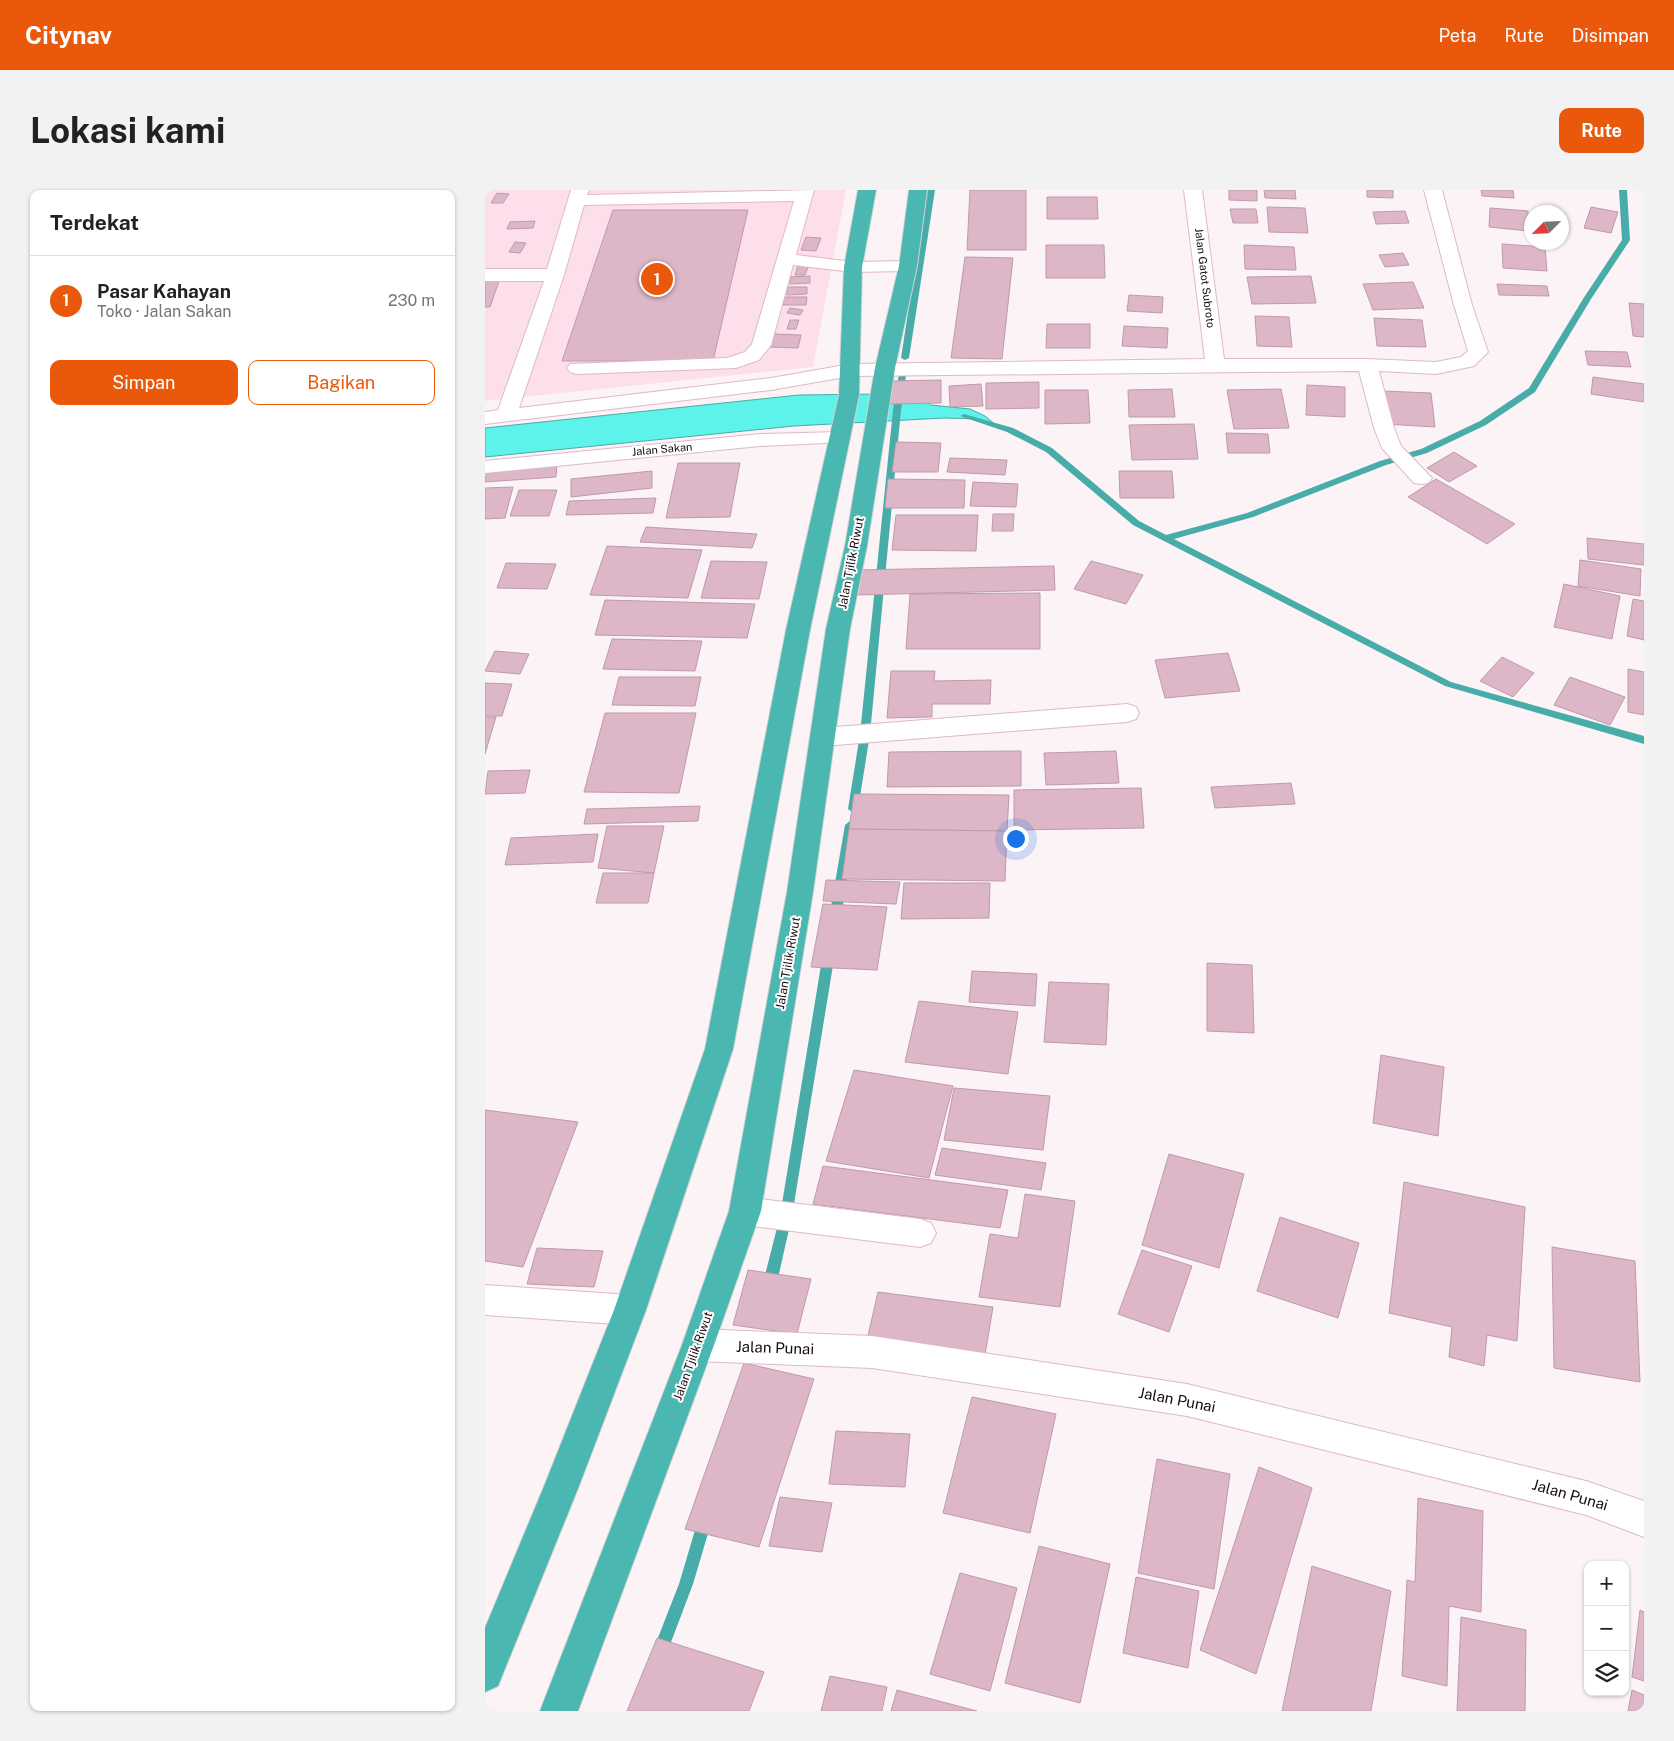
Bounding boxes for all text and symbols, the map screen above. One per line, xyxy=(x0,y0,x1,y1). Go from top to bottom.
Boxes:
text: Citynav xyxy=(25,21,112,49)
text: Peta xyxy=(1438,25,1476,46)
text: Rute xyxy=(1504,25,1544,46)
text: Disimpan xyxy=(1572,25,1649,46)
button: Rute xyxy=(1559,108,1644,153)
text: Lokasi kami xyxy=(30,110,225,151)
north arrow xyxy=(1524,205,1569,250)
text: Terdekat xyxy=(50,210,139,235)
street label: Jalan Gatot Subroto xyxy=(1193,227,1217,329)
pin: 1 xyxy=(641,260,673,298)
text: Pasar Kahayan xyxy=(97,280,231,302)
text: 1 xyxy=(63,291,69,310)
text: 230 m xyxy=(388,291,435,310)
text: Toko · Jalan Sakan xyxy=(97,302,232,321)
button: Simpan xyxy=(50,360,238,405)
button: Bagikan xyxy=(248,360,435,405)
street label: Jalan Sakan xyxy=(631,440,693,458)
street label: Jalan Tjilik Riwut xyxy=(835,516,867,610)
your location xyxy=(1003,826,1029,852)
street label: Jalan Tjilik Riwut xyxy=(773,916,803,1010)
street label: Jalan Tjilik Riwut xyxy=(670,1309,716,1402)
street label: Jalan Punai xyxy=(736,1338,814,1357)
street label: Jalan Punai xyxy=(1137,1384,1217,1415)
street label: Jalan Punai xyxy=(1530,1476,1610,1513)
map controls xyxy=(1584,1561,1629,1696)
button: + xyxy=(1584,1561,1629,1606)
button: − xyxy=(1584,1606,1629,1651)
button: layers xyxy=(1584,1651,1629,1696)

